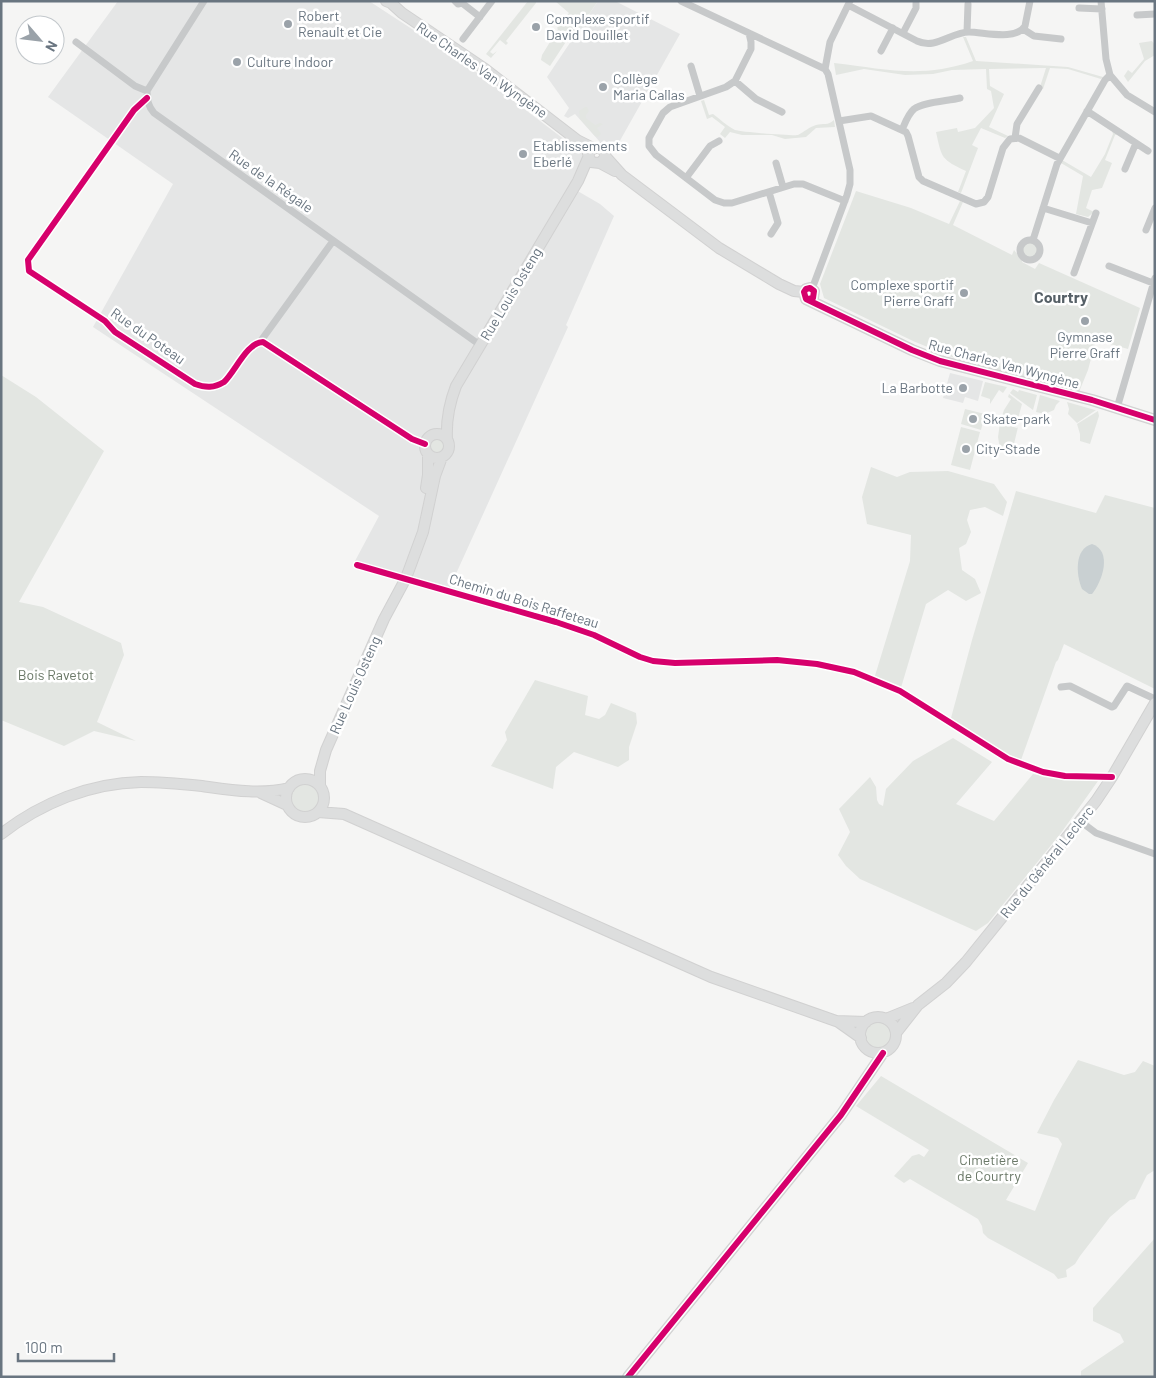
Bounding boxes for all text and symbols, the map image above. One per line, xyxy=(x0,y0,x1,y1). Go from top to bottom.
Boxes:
place label: Robert Renault et Cie xyxy=(298,7,382,40)
place label: Complexe sportif David Douillet xyxy=(546,10,650,43)
north arrow xyxy=(15,15,65,65)
marker: Robert Renault et Cie xyxy=(282,18,294,30)
street label: Rue Charles Van Wyngène xyxy=(414,18,551,121)
marker: Complexe sportif David Douillet xyxy=(530,21,542,33)
text: N xyxy=(42,38,62,54)
place label: Culture Indoor xyxy=(247,53,333,70)
marker: Culture Indoor xyxy=(231,56,243,68)
place label: Collège Maria Callas xyxy=(613,70,685,103)
marker: Collège Maria Callas xyxy=(597,81,609,93)
place label: Etablissements Eberlé xyxy=(533,137,627,170)
street label: Rue de la Régale xyxy=(226,145,317,216)
marker: Etablissements Eberlé xyxy=(517,148,529,160)
street label: Rue Louis Osteng xyxy=(476,244,545,343)
place label: Complexe sportif Pierre Graff xyxy=(851,276,954,309)
marker: Complexe sportif Pierre Graff xyxy=(958,287,970,299)
district label: Courtry xyxy=(1034,287,1088,306)
street label: Rue du Poteau xyxy=(108,304,189,367)
marker: Gymnase Pierre Graff xyxy=(1079,315,1091,327)
place label: Gymnase Pierre Graff xyxy=(1050,328,1120,361)
street label: Rue Charles Van Wyngène xyxy=(927,335,1082,392)
place label: La Barbotte xyxy=(882,379,953,396)
marker: La Barbotte xyxy=(957,382,969,394)
place label: Skate-park xyxy=(983,410,1050,427)
marker: Skate-park xyxy=(967,413,979,425)
place label: City-Stade xyxy=(976,440,1040,457)
marker: City-Stade xyxy=(960,443,972,455)
street label: Chemin du Bois Raffeteau xyxy=(447,570,601,631)
street label: Rue Louis Osteng xyxy=(325,633,384,736)
park label: Bois Ravetot xyxy=(18,666,94,683)
street label: Rue du Général Leclerc xyxy=(996,802,1097,921)
park label: Cimetière de Courtry xyxy=(957,1151,1021,1184)
scale bar xyxy=(18,1330,114,1362)
text: 100 m xyxy=(25,1338,63,1356)

